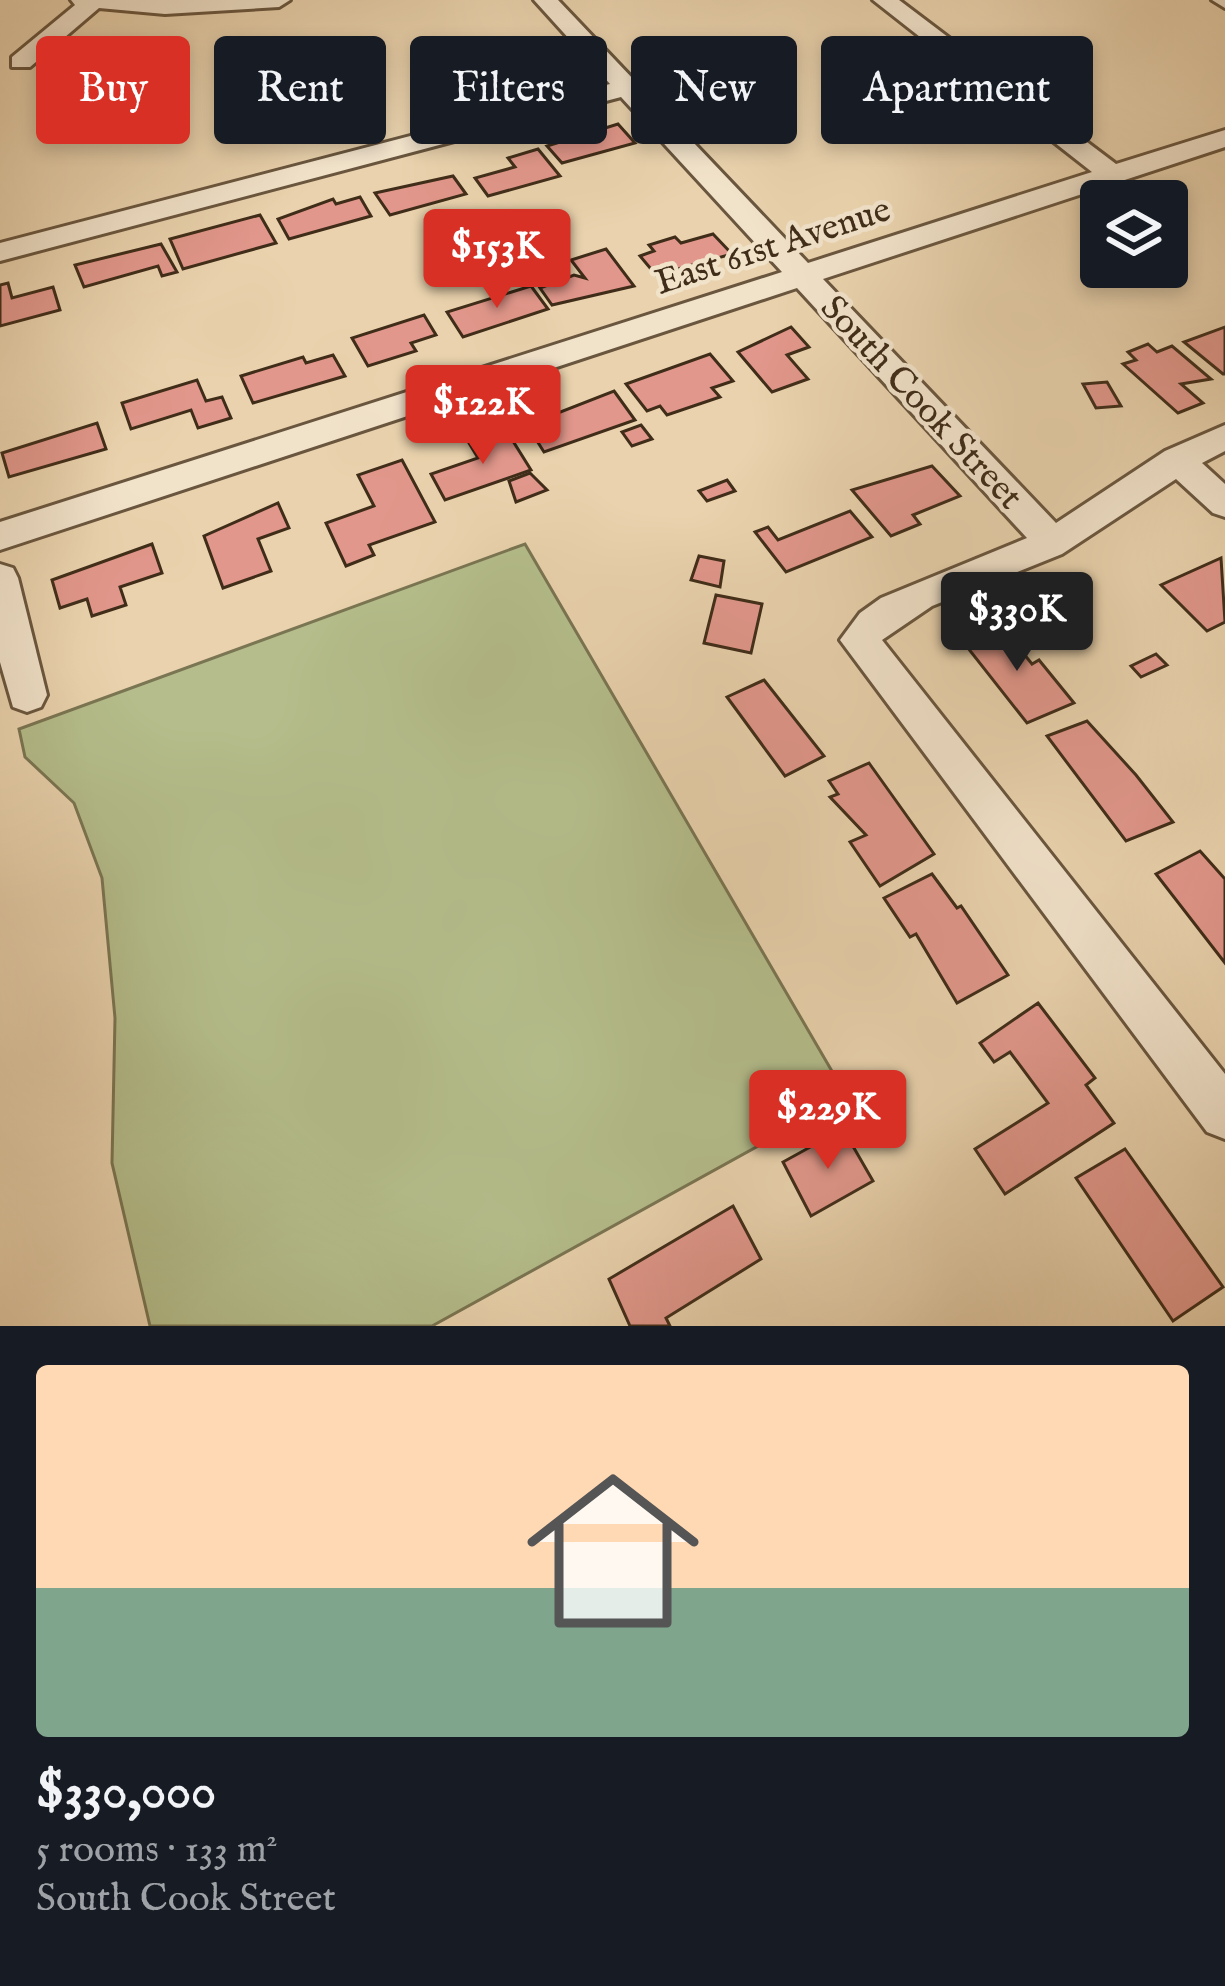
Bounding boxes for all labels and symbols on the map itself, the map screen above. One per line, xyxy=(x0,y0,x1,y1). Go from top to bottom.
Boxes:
street label: East 61st Avenue xyxy=(649,187,896,307)
pin: $153K xyxy=(413,209,581,311)
street label: South Cook Street xyxy=(810,286,1032,520)
pin: $122K xyxy=(399,365,567,467)
pin: $330K xyxy=(933,572,1101,674)
pin: $229K xyxy=(744,1070,912,1172)

